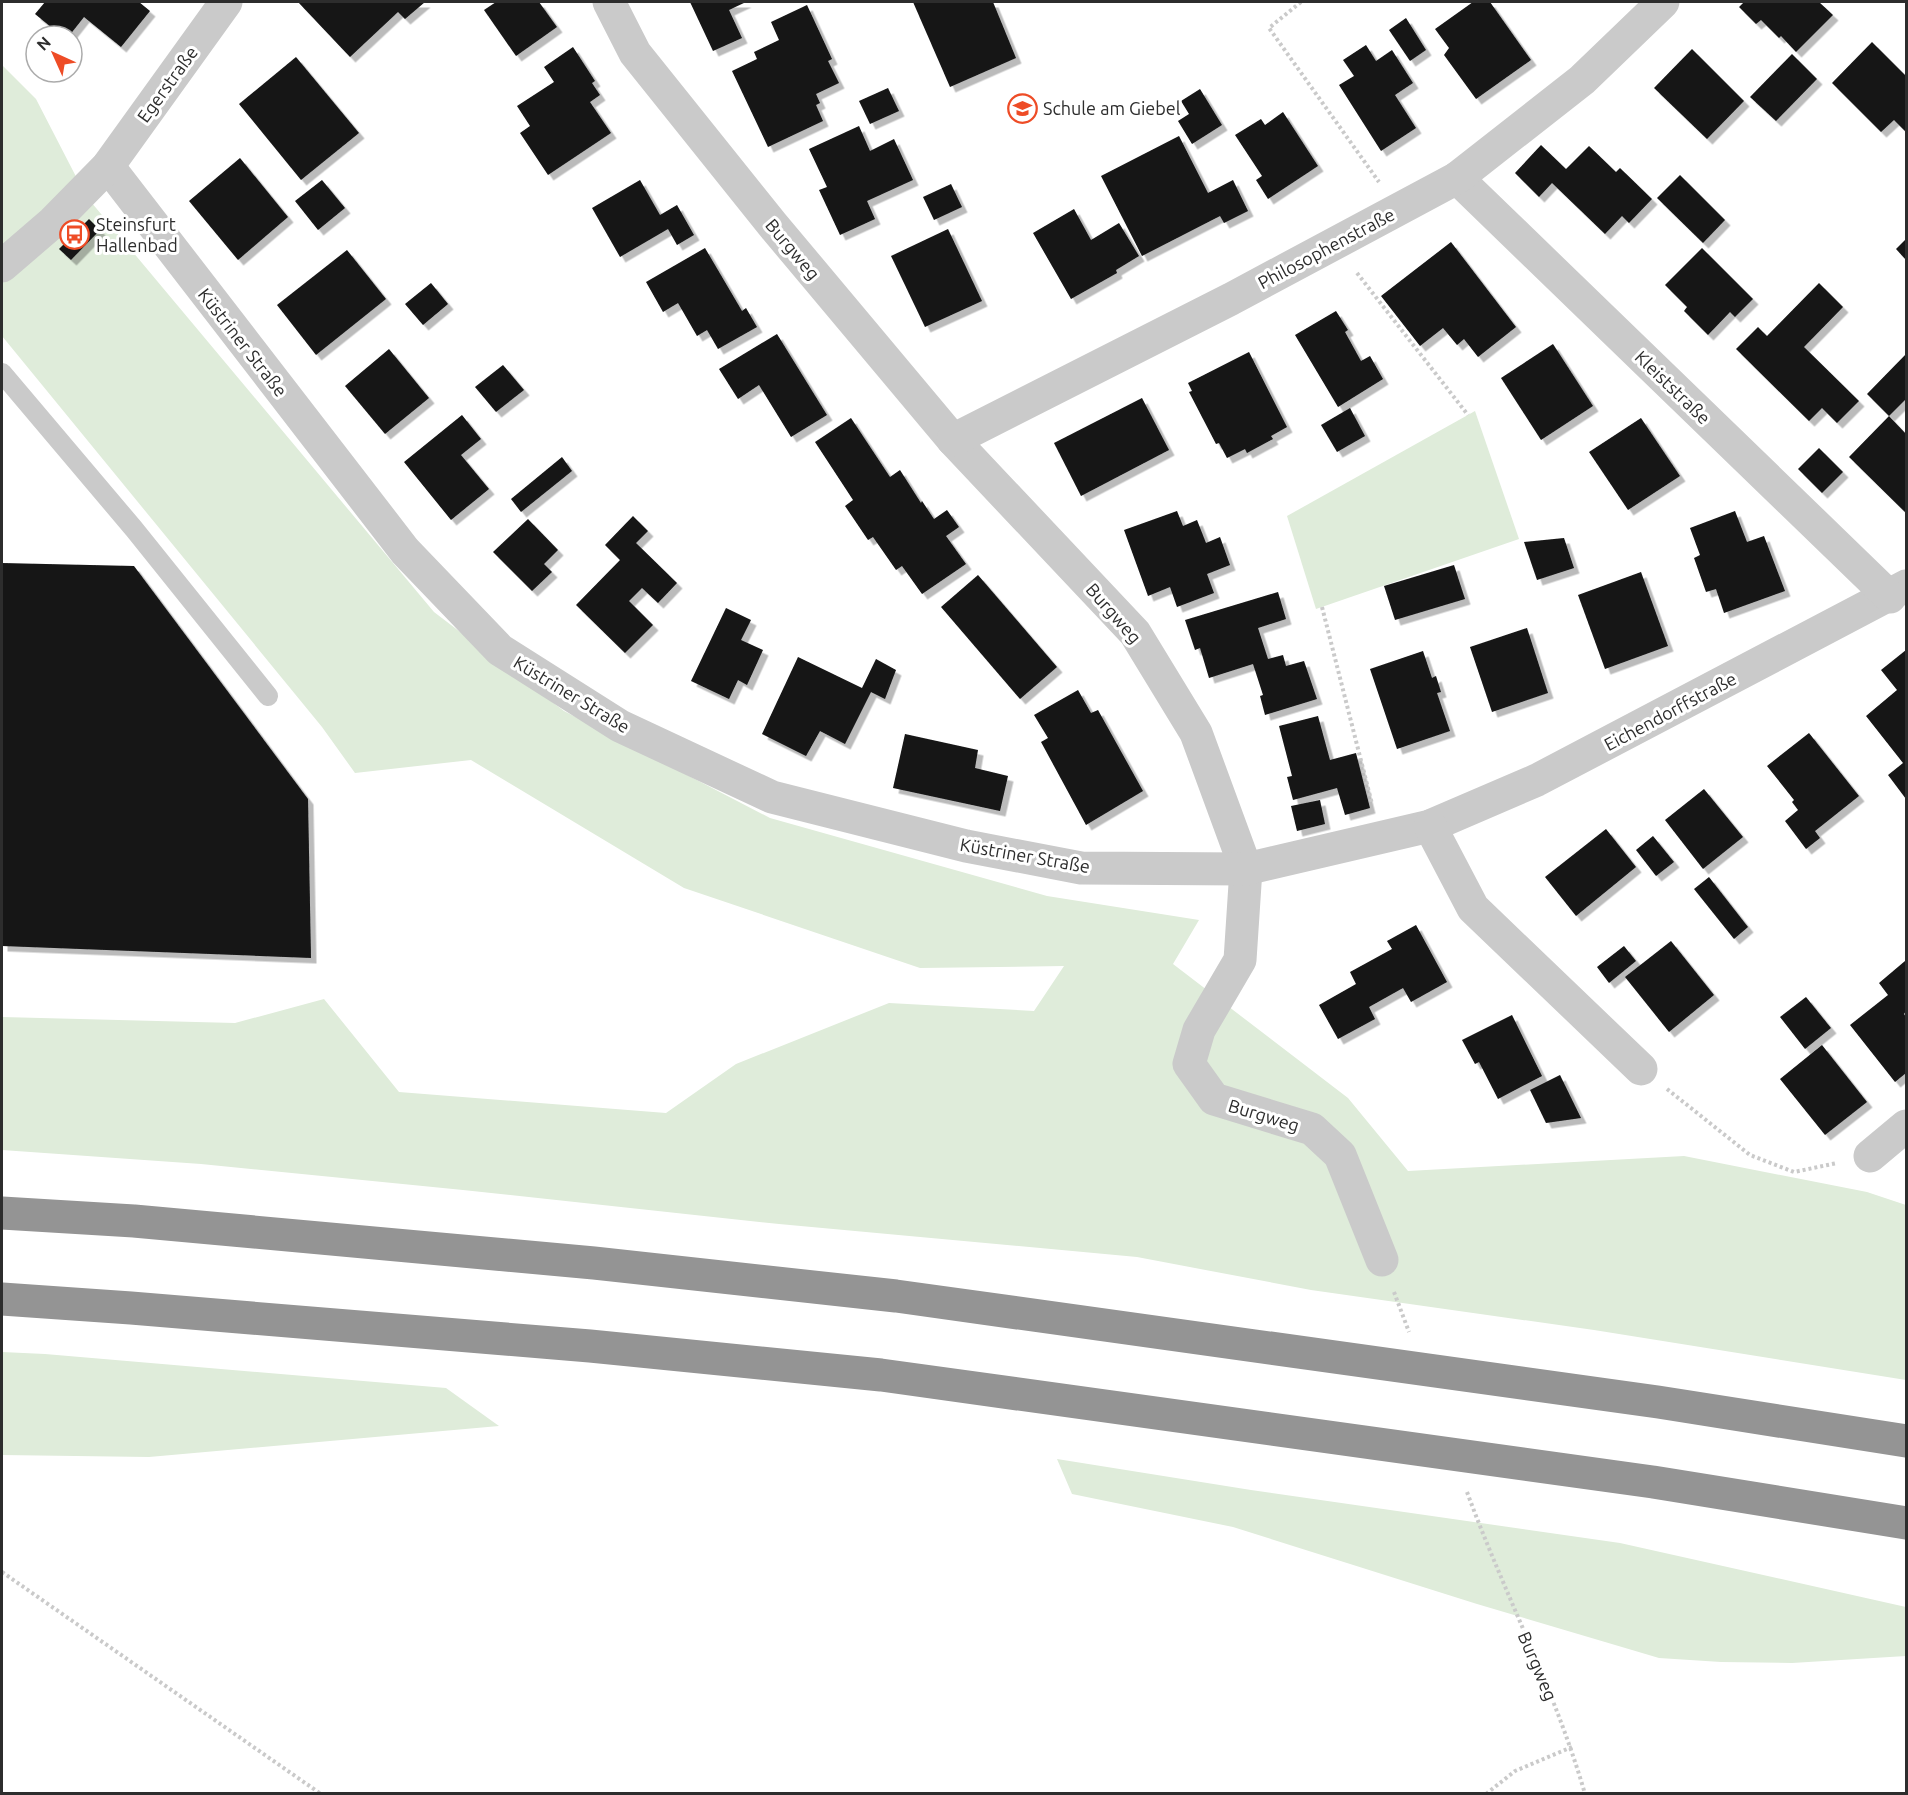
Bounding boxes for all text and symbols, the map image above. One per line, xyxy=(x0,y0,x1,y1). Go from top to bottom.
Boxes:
north arrow xyxy=(24,24,84,84)
text: N xyxy=(33,33,54,54)
street label: Egerstraße xyxy=(133,42,201,126)
school or university icon: Schule am Giebel xyxy=(1006,92,1038,124)
place label: Schule am Giebel xyxy=(1043,98,1181,118)
street label: Philosophenstraße xyxy=(1254,204,1398,292)
place label: Steinsfurt Hallenbad xyxy=(96,214,178,255)
street label: Burgweg xyxy=(762,215,824,283)
bus stop icon: Steinsfurt Hallenbad xyxy=(59,218,91,250)
street label: Küstriner Straße xyxy=(195,284,291,400)
street label: Kleiststraße xyxy=(1631,346,1715,428)
street label: Burgweg xyxy=(1082,579,1146,647)
street label: Küstriner Straße xyxy=(510,651,634,737)
street label: Eichendorffstraße xyxy=(1601,668,1739,754)
street label: Küstriner Straße xyxy=(958,834,1092,876)
street label: Burgweg xyxy=(1226,1095,1302,1135)
street label: Burgweg xyxy=(1515,1628,1561,1704)

